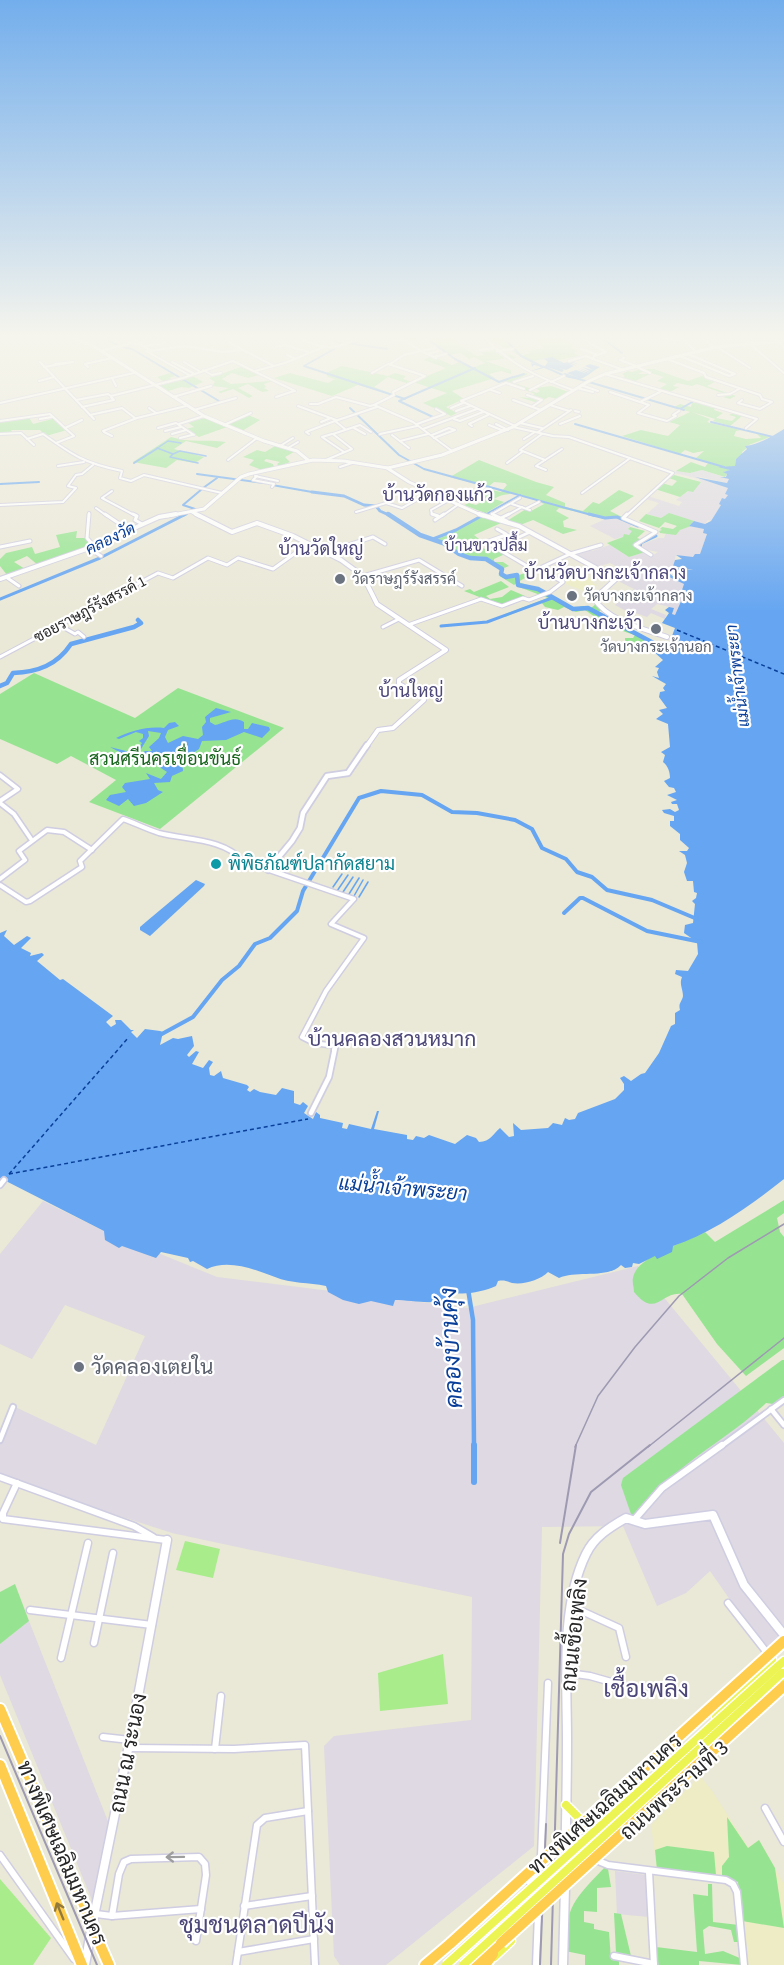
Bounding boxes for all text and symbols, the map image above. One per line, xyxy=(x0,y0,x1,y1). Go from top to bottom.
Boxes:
district label: บ้านวัดกองแก้ว xyxy=(383,483,493,508)
water label: คลองวัด xyxy=(82,517,139,560)
district label: บ้านขาวปลื้ม xyxy=(444,531,528,557)
district label: บ้านวัดใหญ่ xyxy=(279,536,363,562)
district label: บ้านวัดบางกะเจ้ากลาง xyxy=(524,561,686,586)
place label: วัดราษฎร์รังสรรค์ xyxy=(352,569,456,590)
street label: ซอยราษฎร์รังสรรค์ 1 xyxy=(30,571,150,648)
marker: วัดราษฎร์รังสรรค์ xyxy=(333,572,347,586)
place label: วัดบางกะเจ้ากลาง xyxy=(584,586,693,607)
marker: วัดบางกะเจ้ากลาง xyxy=(565,589,579,603)
district label: บ้านบางกะเจ้า xyxy=(538,611,642,636)
marker: วัดบางกระเจ้านอก xyxy=(649,622,663,636)
water label: แม่น้ำเจ้าพระยา xyxy=(717,623,755,729)
place label: วัดบางกระเจ้านอก xyxy=(600,637,712,658)
district label: บ้านใหญ่ xyxy=(379,678,444,704)
park label: สวนศรีนครเขื่อนขันธ์ xyxy=(89,743,241,772)
place label: พิพิธภัณฑ์ปลากัดสยาม xyxy=(228,851,395,877)
marker: พิพิธภัณฑ์ปลากัดสยาม xyxy=(209,857,223,871)
district label: บ้านคลองสวนหมาก xyxy=(308,1024,476,1054)
water label: แม่น้ำเจ้าพระยา xyxy=(337,1164,469,1209)
water label: คลองบ้านคุ้ง xyxy=(431,1286,472,1409)
place label: วัดคลองเตยใน xyxy=(91,1352,213,1382)
marker: วัดคลองเตยใน xyxy=(72,1360,86,1374)
street label: ถนนเชื้อเพลิง xyxy=(548,1576,595,1693)
district label: เชื้อเพลิง xyxy=(603,1667,689,1707)
street label: ถนน ณ ระนอง xyxy=(102,1691,154,1815)
street label: ทางพิเศษเฉลิมมหานคร xyxy=(521,1727,689,1881)
street label: ถนนพระรามที่ 3 xyxy=(610,1729,735,1847)
street label: ทางพิเศษเฉลิมมหานคร xyxy=(9,1756,115,1950)
one-way arrow xyxy=(165,1852,185,1863)
one-way arrow xyxy=(54,1902,65,1921)
district label: ชุมชนตลาดปีนัง xyxy=(179,1908,335,1943)

